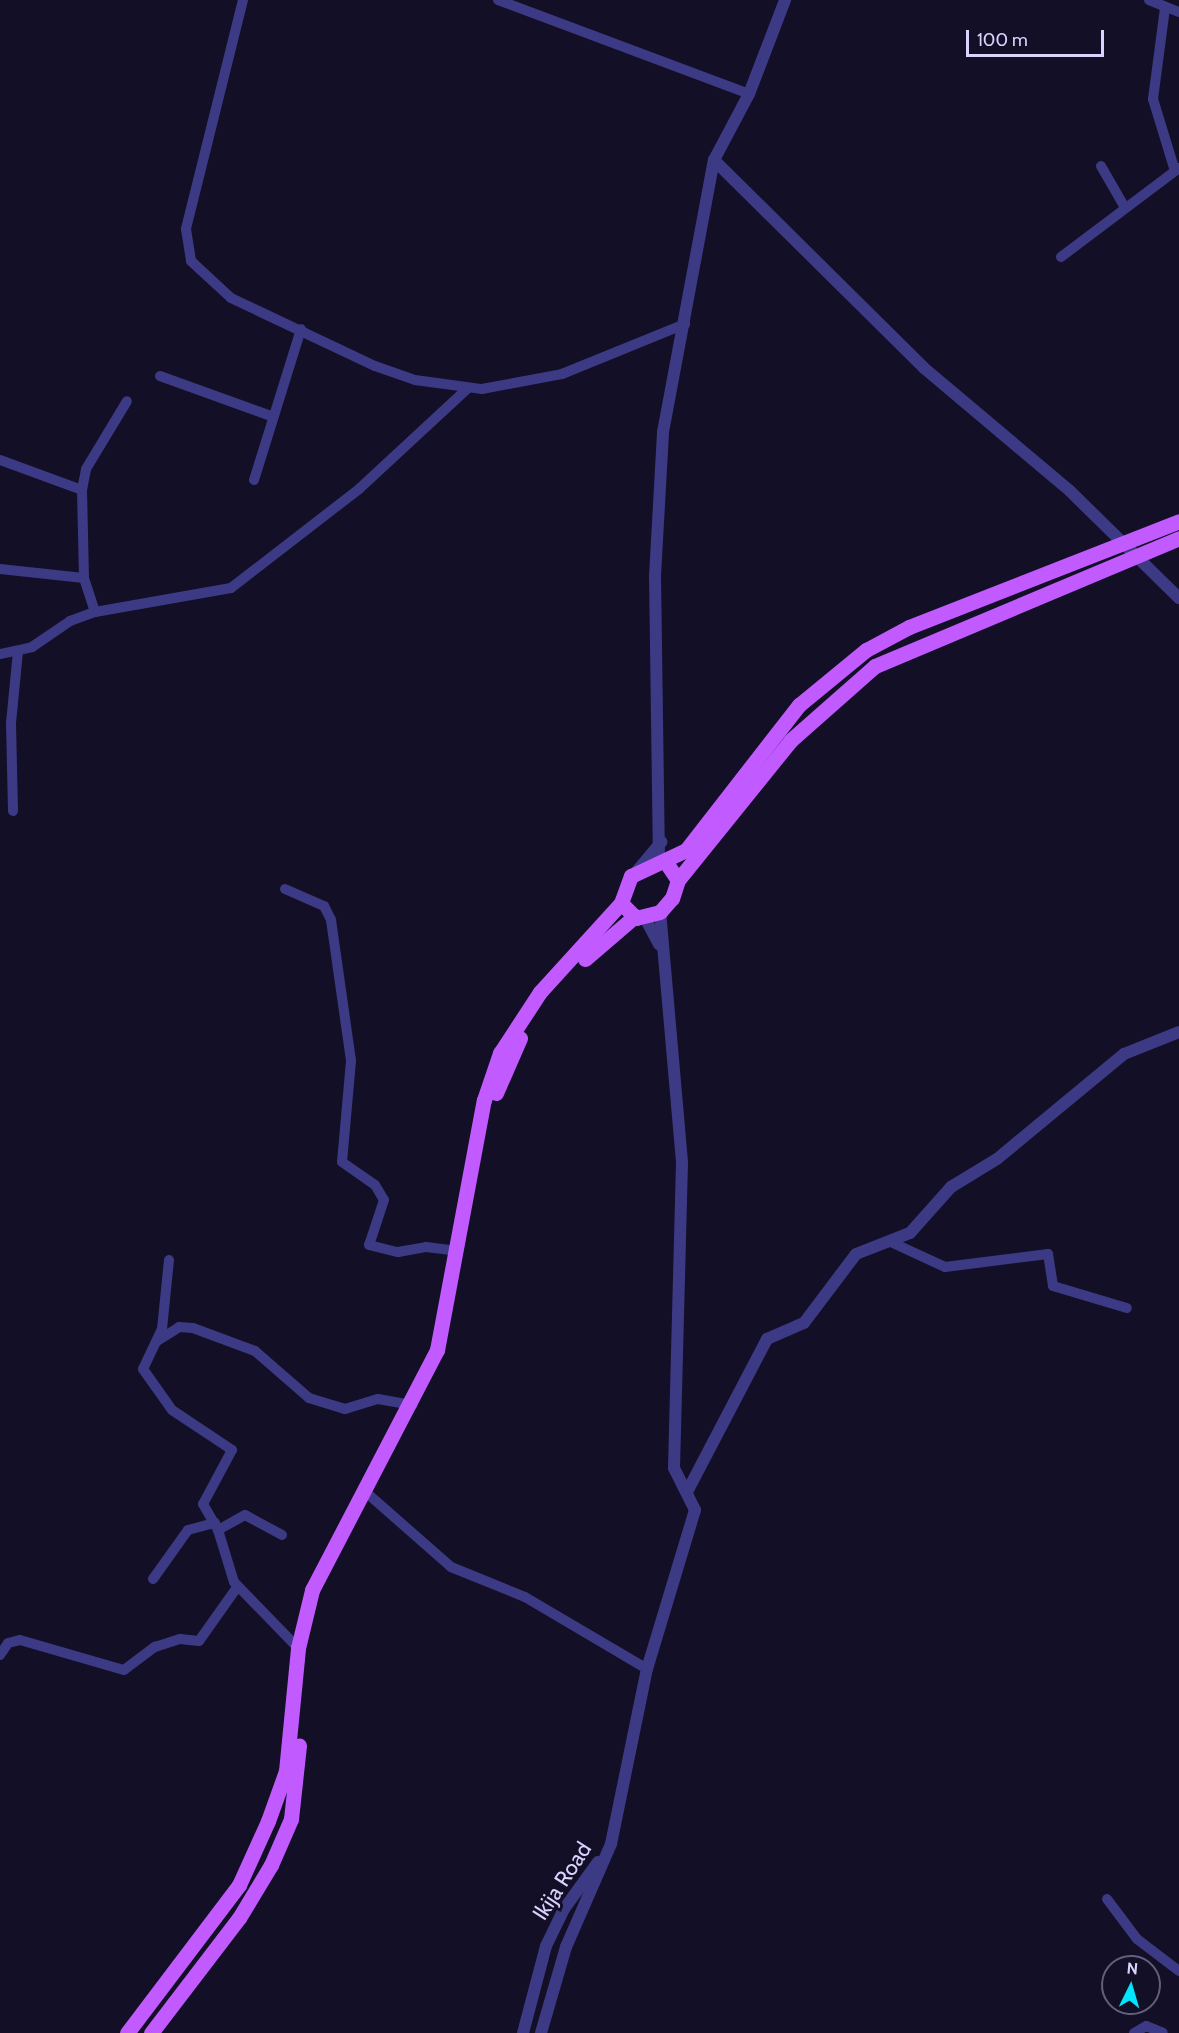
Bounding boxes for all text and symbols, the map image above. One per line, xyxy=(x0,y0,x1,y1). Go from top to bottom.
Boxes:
scale bar xyxy=(969,18,1107,56)
text: 100 m xyxy=(977,29,1028,51)
street label: Ikija Road xyxy=(527,1837,597,1925)
north arrow xyxy=(1101,1955,1161,2015)
text: N xyxy=(1126,1959,1139,1979)

